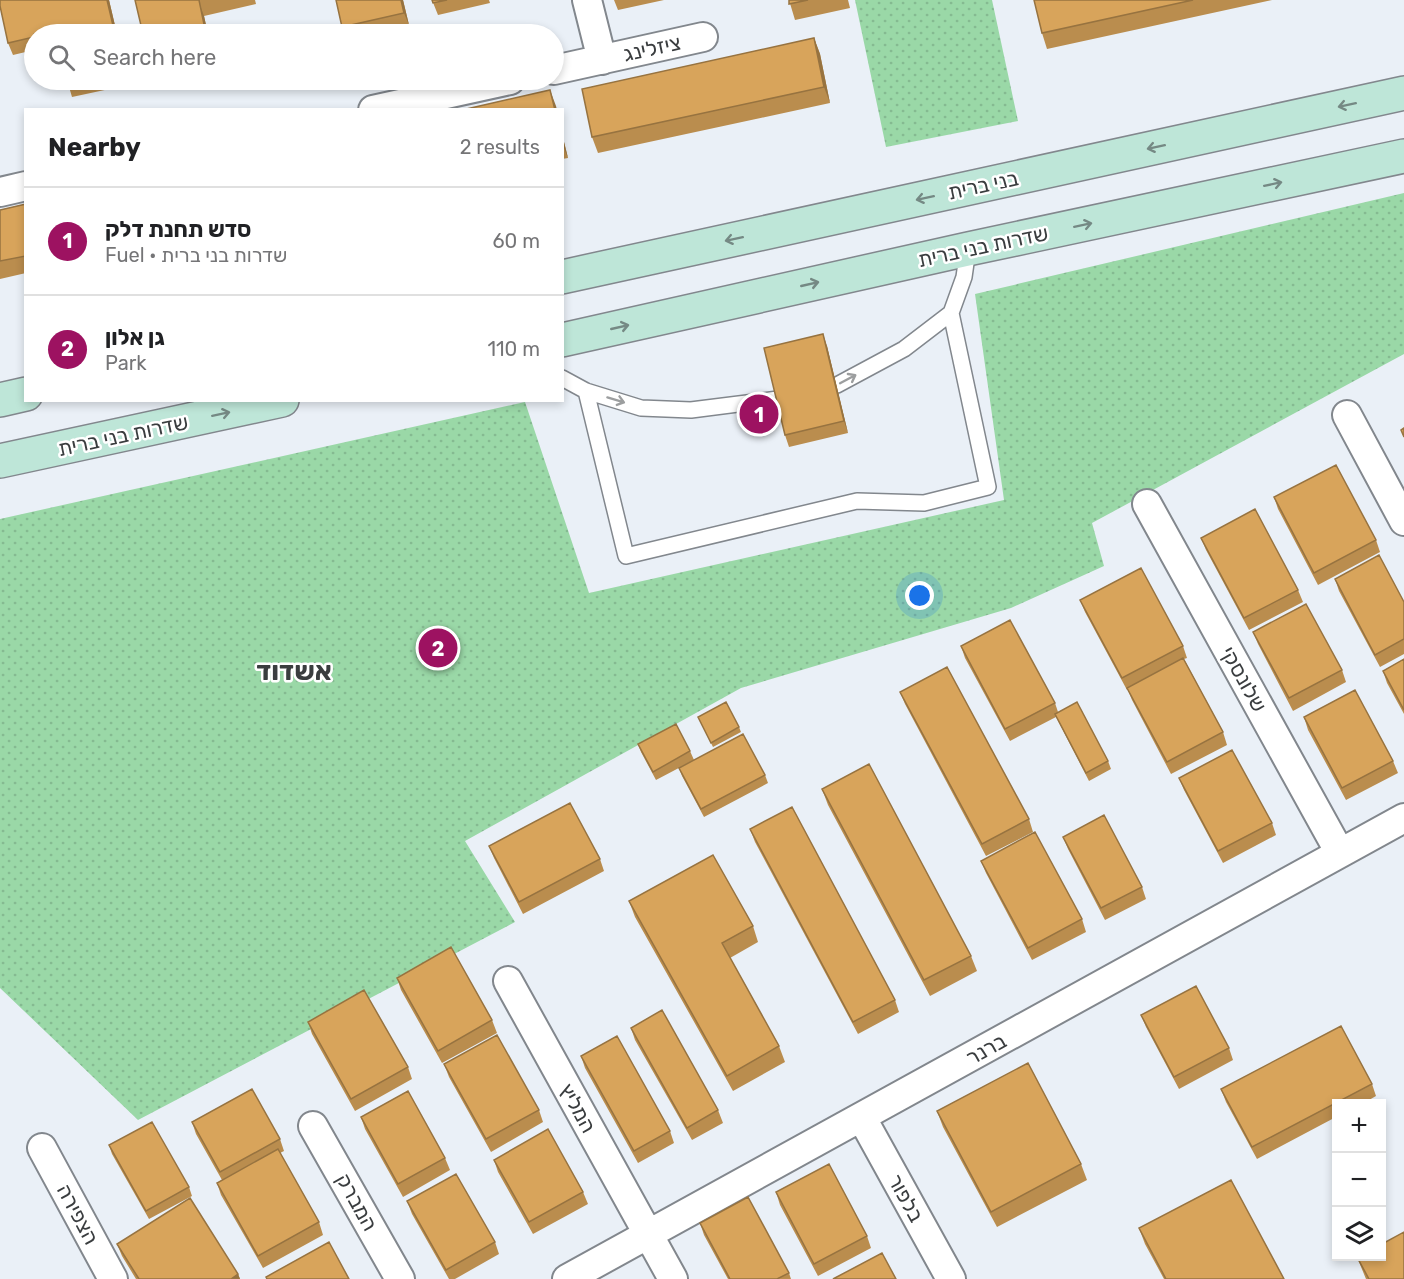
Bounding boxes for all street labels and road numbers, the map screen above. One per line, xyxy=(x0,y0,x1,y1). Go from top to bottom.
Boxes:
street label: ציזלינג xyxy=(621,30,683,66)
street label: בני ברית xyxy=(946,165,1020,205)
street label: שדרות בני ברית xyxy=(915,220,1051,272)
street label: שדרות בני ברית xyxy=(55,409,191,461)
street label: שלונסקי xyxy=(1216,642,1272,716)
street label: ברנר xyxy=(961,1028,1011,1070)
street label: המליץ xyxy=(554,1079,602,1137)
street label: המברק xyxy=(331,1169,383,1235)
street label: בלפור xyxy=(883,1170,929,1226)
street label: הצפירה xyxy=(52,1180,104,1248)

